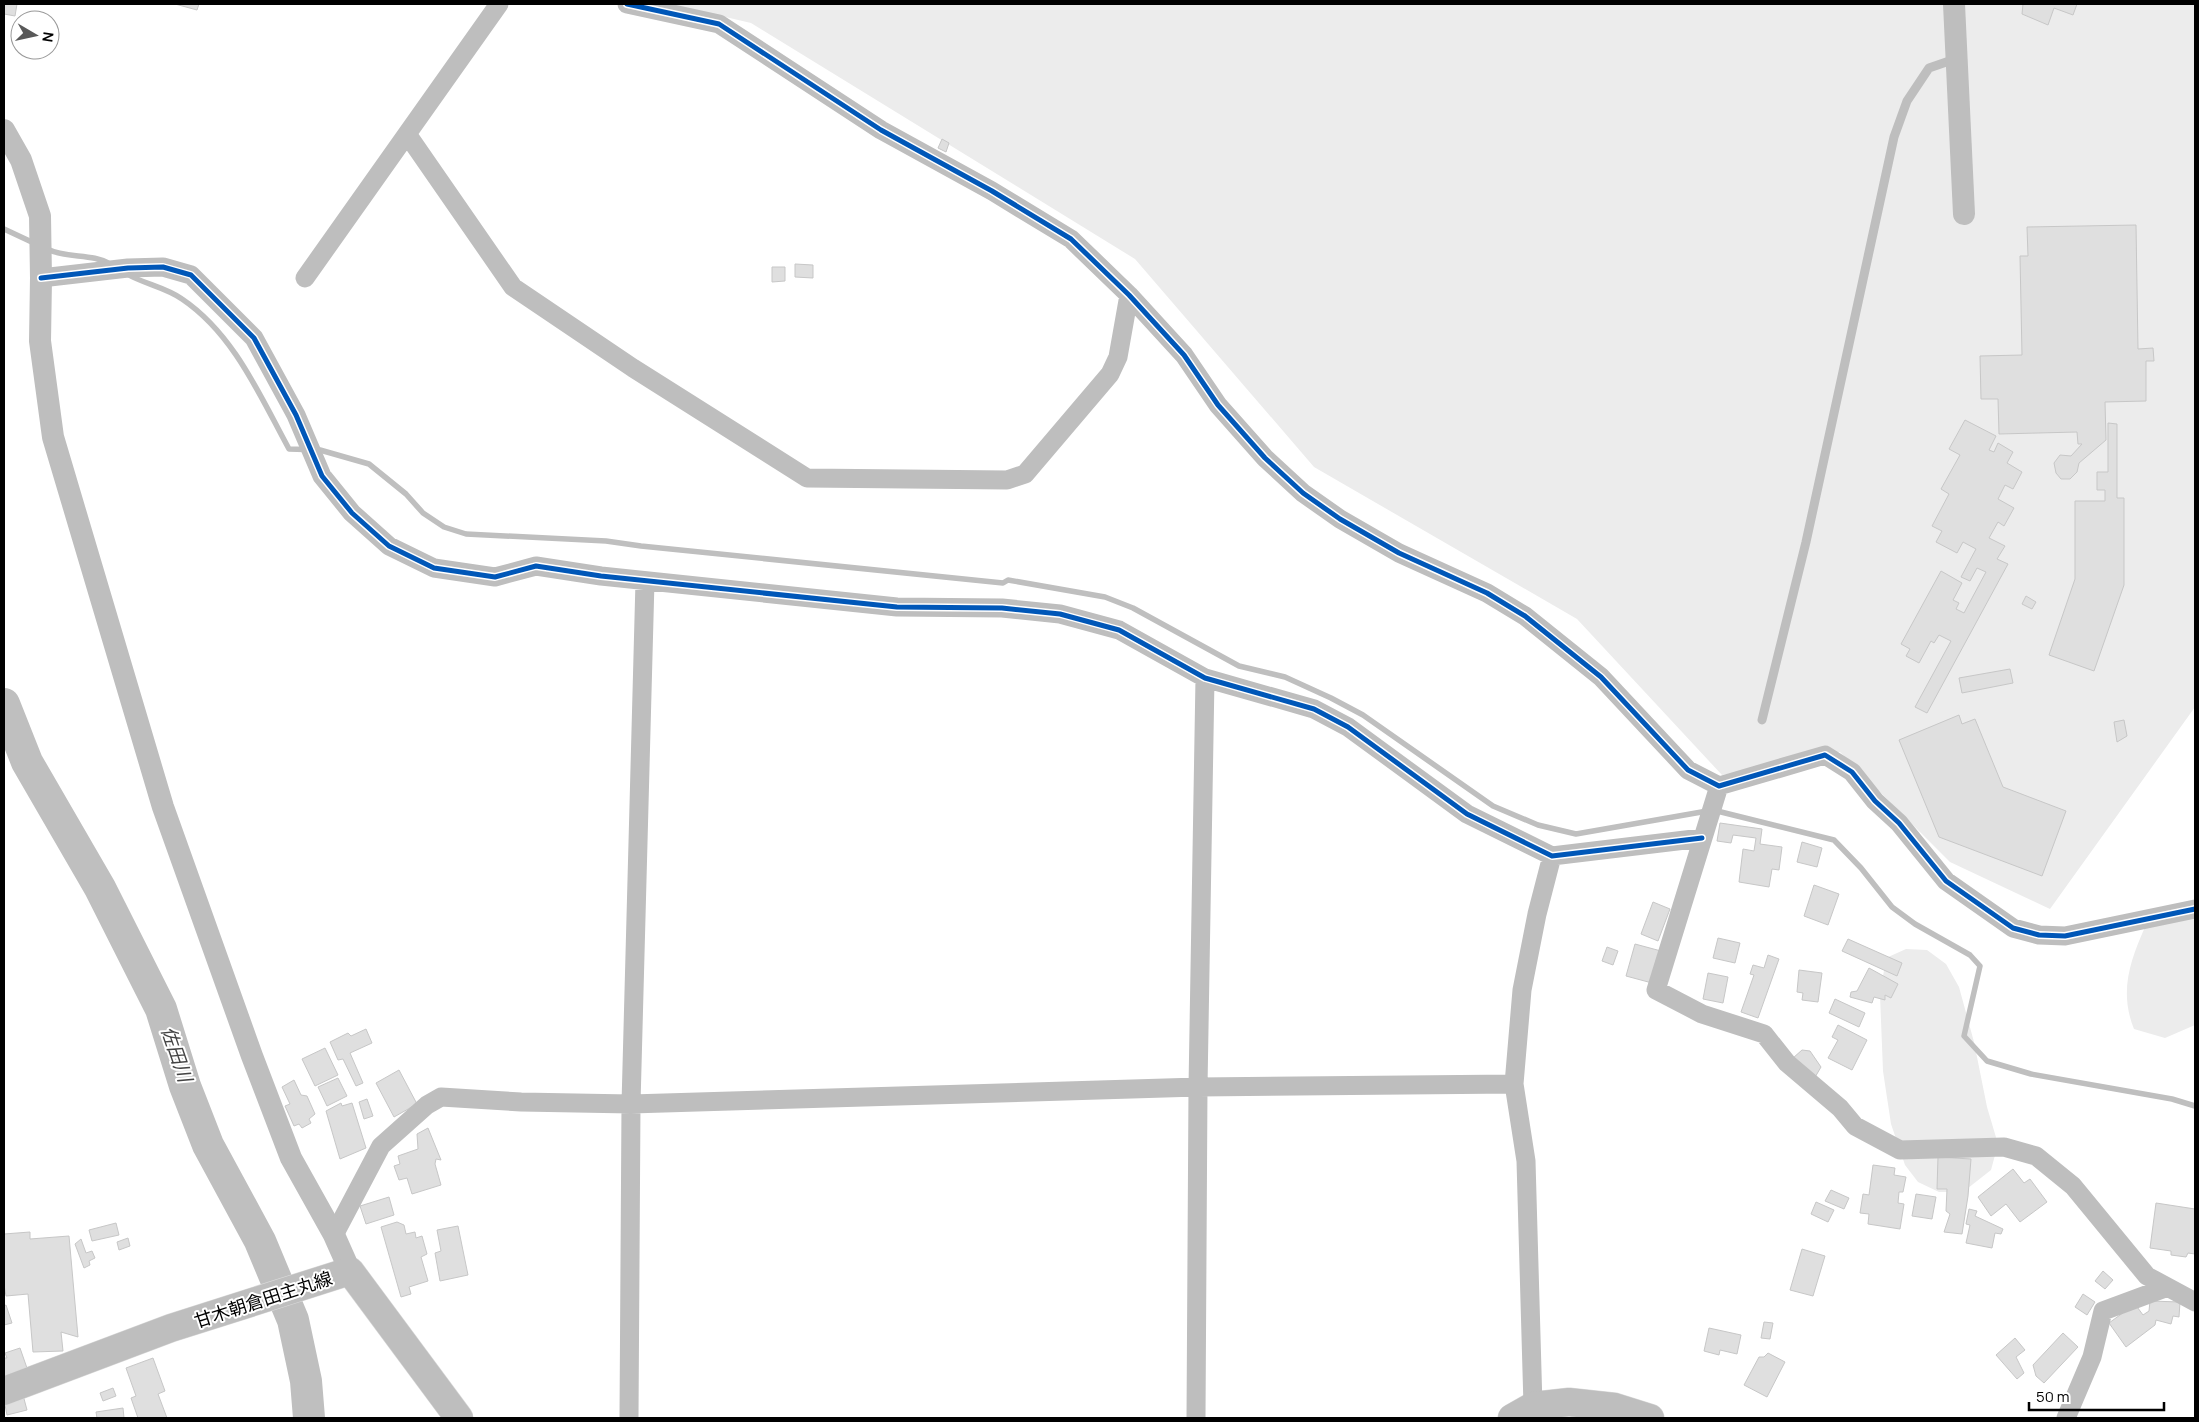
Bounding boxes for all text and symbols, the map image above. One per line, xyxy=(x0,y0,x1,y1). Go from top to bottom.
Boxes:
north arrow xyxy=(10,10,60,60)
text: N xyxy=(38,31,59,44)
water label: 佐田川 xyxy=(155,1023,199,1087)
street label: 甘木朝倉田主丸線 xyxy=(191,1265,335,1333)
scale bar xyxy=(2029,1380,2164,1412)
text: 50 m xyxy=(2036,1386,2070,1407)

